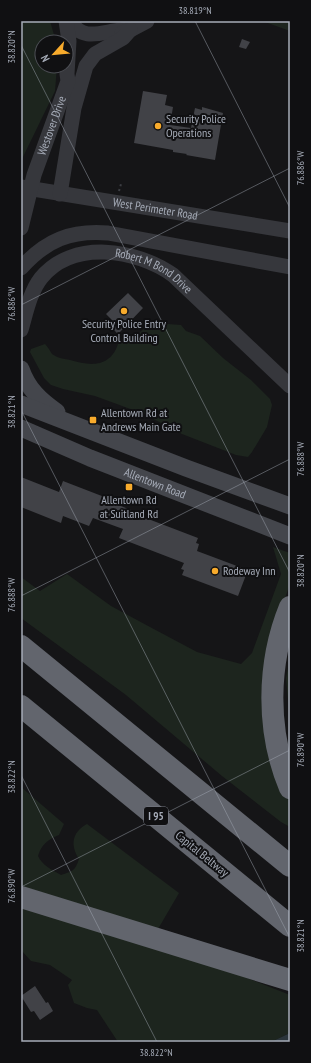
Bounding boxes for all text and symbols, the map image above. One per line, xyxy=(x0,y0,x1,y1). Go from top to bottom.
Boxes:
text: 38.819°N xyxy=(178,4,212,17)
text: 38.820°N xyxy=(5,30,18,64)
north arrow xyxy=(34,34,74,74)
text: N xyxy=(37,53,53,64)
street label: Westover Drive xyxy=(34,94,69,157)
place label: Security Police Operations xyxy=(166,111,226,140)
marker: Security Police Operations xyxy=(153,121,163,131)
text: 76.886°W xyxy=(294,151,307,185)
street label: West Perimeter Road xyxy=(112,194,199,223)
street label: Robert M Bond Drive xyxy=(114,245,196,296)
text: 76.886°W xyxy=(5,287,18,321)
marker: Security Police Entry Control Building xyxy=(119,306,129,316)
place label: Security Police Entry Control Building xyxy=(82,316,167,345)
text: 38.821°N xyxy=(5,395,18,429)
place label: Allentown Rd at Andrews Main Gate xyxy=(101,405,181,434)
marker: Allentown Rd at Andrews Main Gate xyxy=(88,415,98,425)
text: 76.888°W xyxy=(294,442,307,476)
street label: Allentown Road xyxy=(122,464,188,502)
marker: Allentown Rd at Suitland Rd xyxy=(124,482,134,492)
place label: Allentown Rd at Suitland Rd xyxy=(100,492,158,521)
text: 38.820°N xyxy=(294,554,307,588)
place label: Rodeway Inn xyxy=(223,563,275,578)
marker: Rodeway Inn xyxy=(210,566,220,576)
text: 76.888°W xyxy=(5,578,18,612)
text: 76.890°W xyxy=(294,733,307,767)
text: 38.822°N xyxy=(5,760,18,794)
road number: I 95 xyxy=(144,807,168,825)
street label: Capital Beltway xyxy=(173,827,232,880)
text: 76.890°W xyxy=(5,869,18,903)
text: 38.821°N xyxy=(294,919,307,953)
text: 38.822°N xyxy=(139,1046,173,1059)

